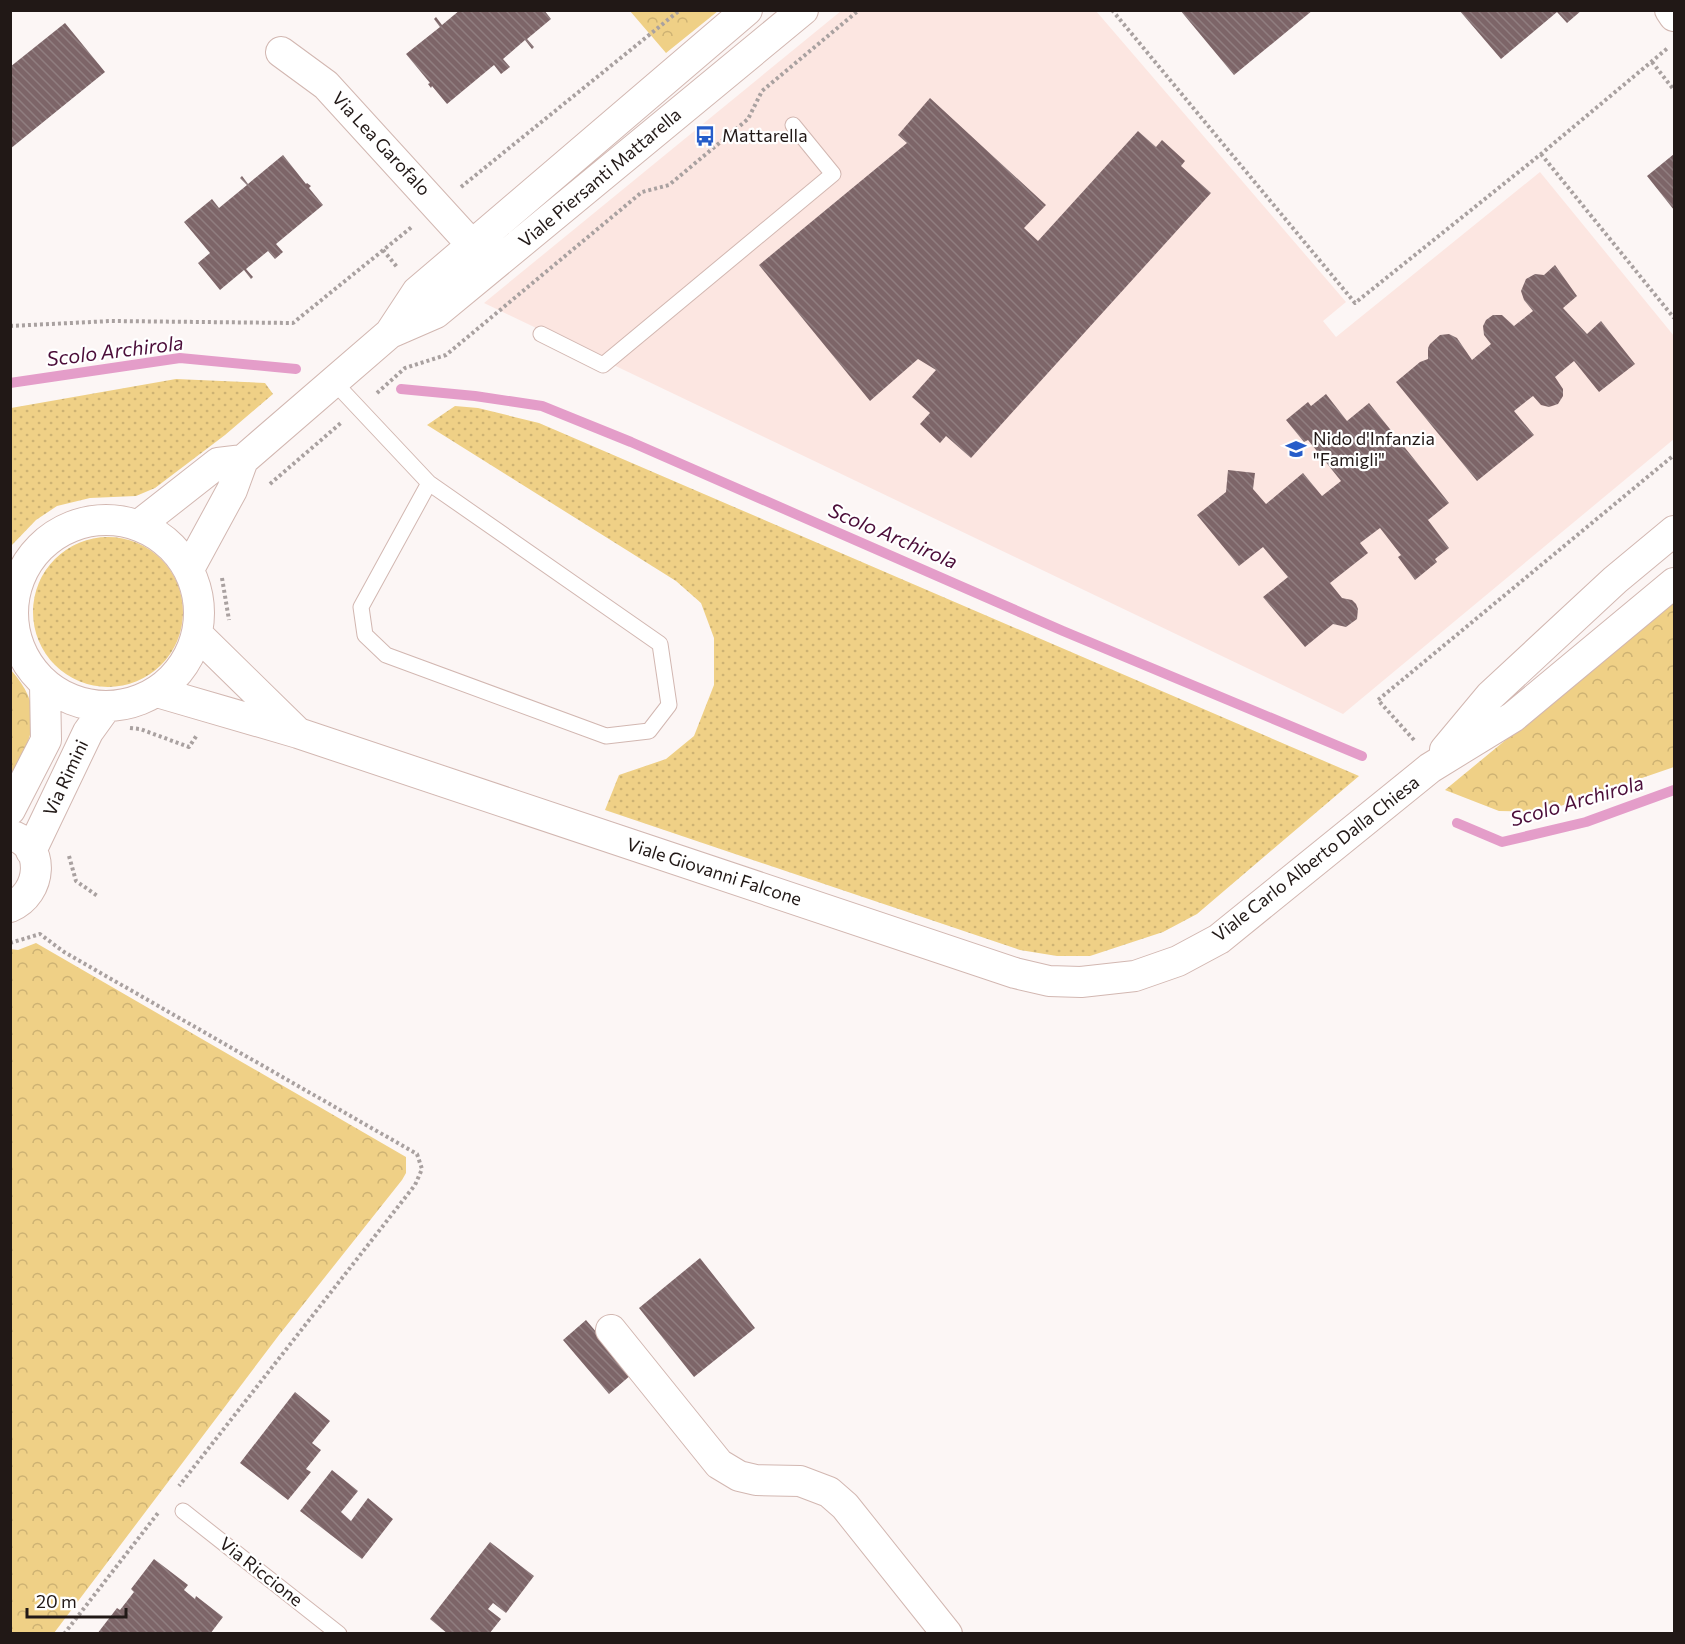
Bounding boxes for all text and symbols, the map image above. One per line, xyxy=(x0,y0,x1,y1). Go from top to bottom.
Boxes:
street label: Via Lea Garofalo xyxy=(328,87,436,200)
street label: Viale Piersanti Mattarella xyxy=(514,103,685,252)
bus stop icon: Mattarella xyxy=(693,124,717,148)
place label: Mattarella xyxy=(722,124,808,146)
water label: Scolo Archirola xyxy=(45,330,185,370)
place label: Nido d'Infanzia "Famigli" xyxy=(1313,427,1435,470)
school or university icon: Nido d'Infanzia "Famigli" xyxy=(1284,437,1308,461)
water label: Scolo Archirola xyxy=(825,497,961,573)
street label: Via Rimini xyxy=(38,736,92,819)
water label: Scolo Archirola xyxy=(1507,770,1646,831)
street label: Viale Carlo Alberto Dalla Chiesa xyxy=(1208,771,1423,946)
street label: Viale Giovanni Falcone xyxy=(624,832,805,910)
street label: Via Riccione xyxy=(216,1532,308,1611)
scale bar xyxy=(27,1581,126,1619)
text: 20 m xyxy=(36,1590,77,1612)

